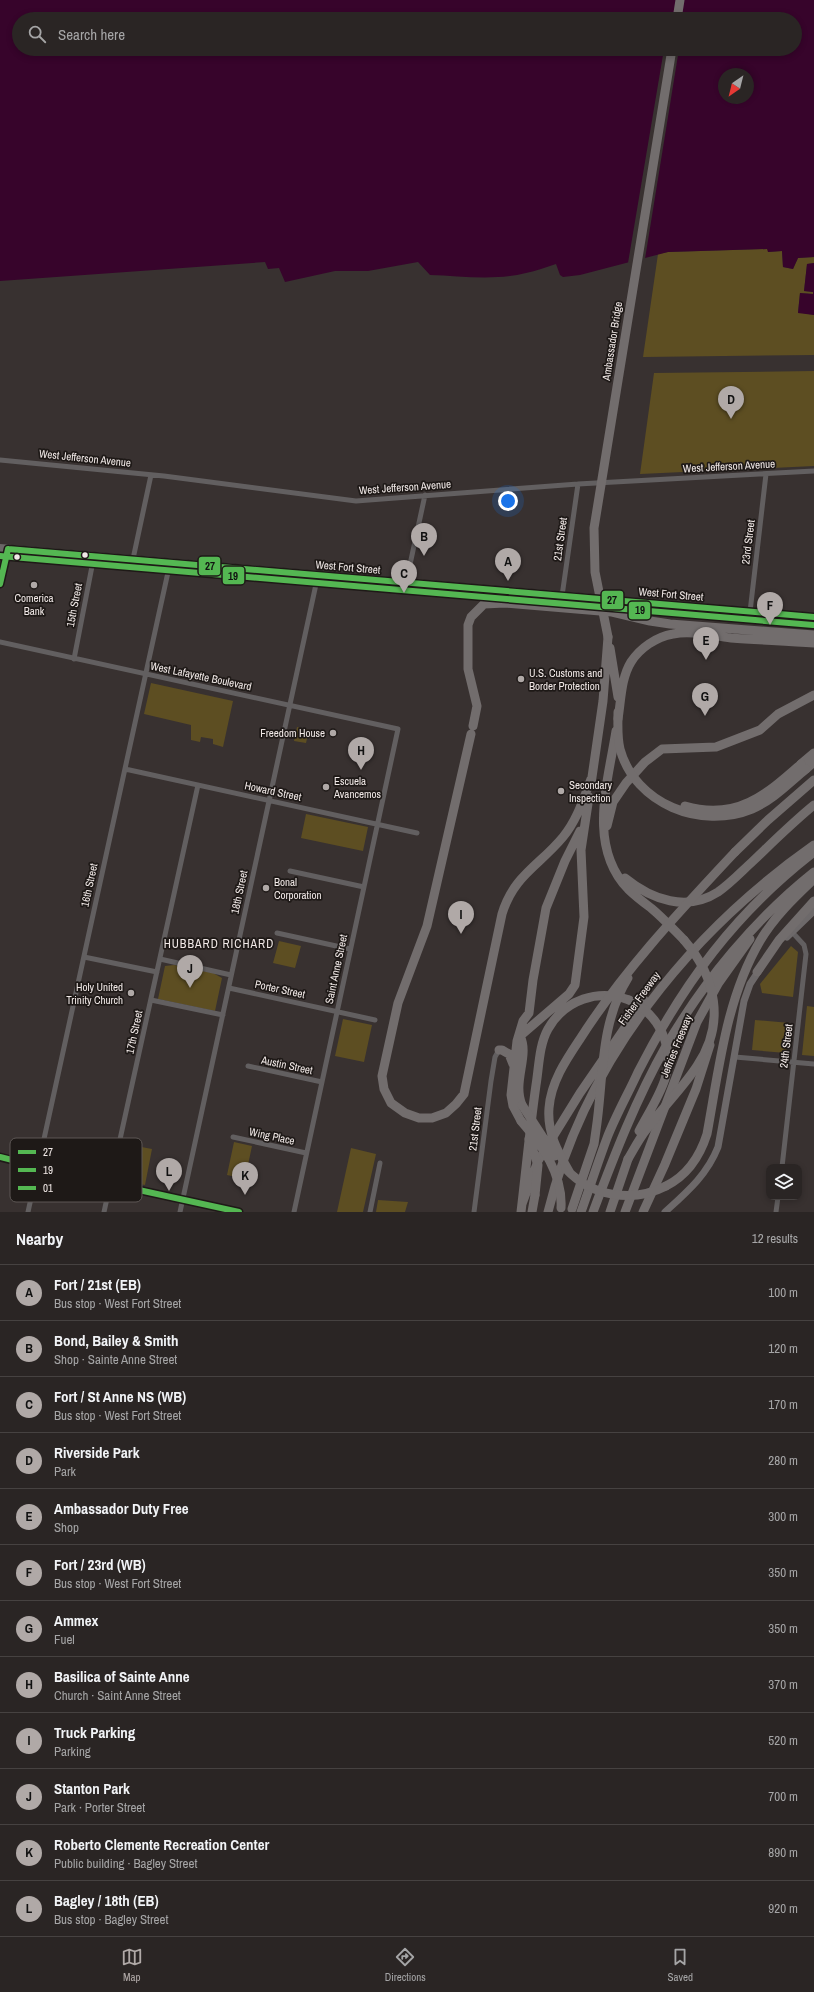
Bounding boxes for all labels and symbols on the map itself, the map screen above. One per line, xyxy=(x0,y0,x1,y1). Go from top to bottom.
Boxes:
north arrow xyxy=(718,68,754,104)
street label: Ambassador Bridge xyxy=(599,301,625,382)
pin: D xyxy=(718,386,744,419)
street label: West Jefferson Avenue xyxy=(38,446,132,470)
street label: West Jefferson Avenue xyxy=(683,457,775,475)
street label: West Jefferson Avenue xyxy=(358,477,452,497)
your location xyxy=(498,491,518,511)
street label: 21st Street xyxy=(550,516,570,562)
street label: 23rd Street xyxy=(738,519,758,565)
pin: B xyxy=(411,523,437,556)
pin: A xyxy=(495,548,521,581)
unlabelled marker xyxy=(80,550,90,560)
unlabelled marker xyxy=(12,552,22,562)
line badge: 27 xyxy=(198,556,221,576)
street label: West Fort Street xyxy=(315,557,382,577)
text: 27 xyxy=(205,559,215,573)
pin: C xyxy=(391,560,417,593)
line badge: 19 xyxy=(222,566,245,585)
text: 19 xyxy=(228,569,238,583)
marker: Comerica Bank xyxy=(29,580,39,590)
street label: 15th Street xyxy=(63,582,85,628)
street label: West Fort Street xyxy=(638,584,705,604)
line badge: 27 xyxy=(601,590,624,610)
place label: Comerica Bank xyxy=(14,591,54,618)
pin: F xyxy=(757,592,783,625)
text: 27 xyxy=(607,593,617,607)
line badge: 19 xyxy=(628,601,651,620)
text: 19 xyxy=(635,603,645,617)
pin: E xyxy=(693,627,719,660)
street label: West Lafayette Boulevard xyxy=(149,658,253,694)
place label: U.S. Customs and Border Protection xyxy=(529,666,602,693)
marker: U.S. Customs and Border Protection xyxy=(516,674,526,684)
pin: G xyxy=(692,683,718,716)
place label: Freedom House xyxy=(260,726,325,740)
marker: Freedom House xyxy=(328,728,338,738)
pin: H xyxy=(348,737,374,770)
place label: Escuela Avancemos xyxy=(333,774,381,801)
street label: Howard Street xyxy=(243,778,303,804)
place label: Secondary Inspection xyxy=(569,778,613,805)
marker: Escuela Avancemos xyxy=(321,782,331,792)
marker: Secondary Inspection xyxy=(556,786,566,796)
street label: 16th Street xyxy=(78,861,101,908)
street label: 18th Street xyxy=(228,868,251,915)
place label: Bonal Corporation xyxy=(274,875,322,902)
marker: Bonal Corporation xyxy=(261,883,271,893)
pin: I xyxy=(448,901,474,934)
street label: Saint Anne Street xyxy=(322,932,350,1005)
district label: HUBBARD RICHARD xyxy=(164,936,274,952)
pin: J xyxy=(177,955,203,988)
street label: Fisher Freeway xyxy=(615,968,663,1027)
street label: Porter Street xyxy=(254,977,307,1001)
place label: Holy United Trinity Church xyxy=(66,980,123,1007)
marker: Holy United Trinity Church xyxy=(126,988,136,998)
street label: 17th Street xyxy=(123,1008,146,1055)
street label: Jeffries Freeway xyxy=(657,1012,695,1079)
street label: 24th Street xyxy=(776,1023,796,1069)
street label: Austin Street xyxy=(259,1053,314,1077)
street label: 21st Street xyxy=(465,1106,485,1152)
street label: Wing Place xyxy=(248,1124,296,1148)
legend xyxy=(10,1138,142,1202)
text: 27 xyxy=(43,1145,53,1159)
pin: L xyxy=(156,1158,182,1191)
pin: K xyxy=(232,1162,258,1195)
text: 19 xyxy=(43,1163,53,1177)
text: 01 xyxy=(43,1181,53,1195)

